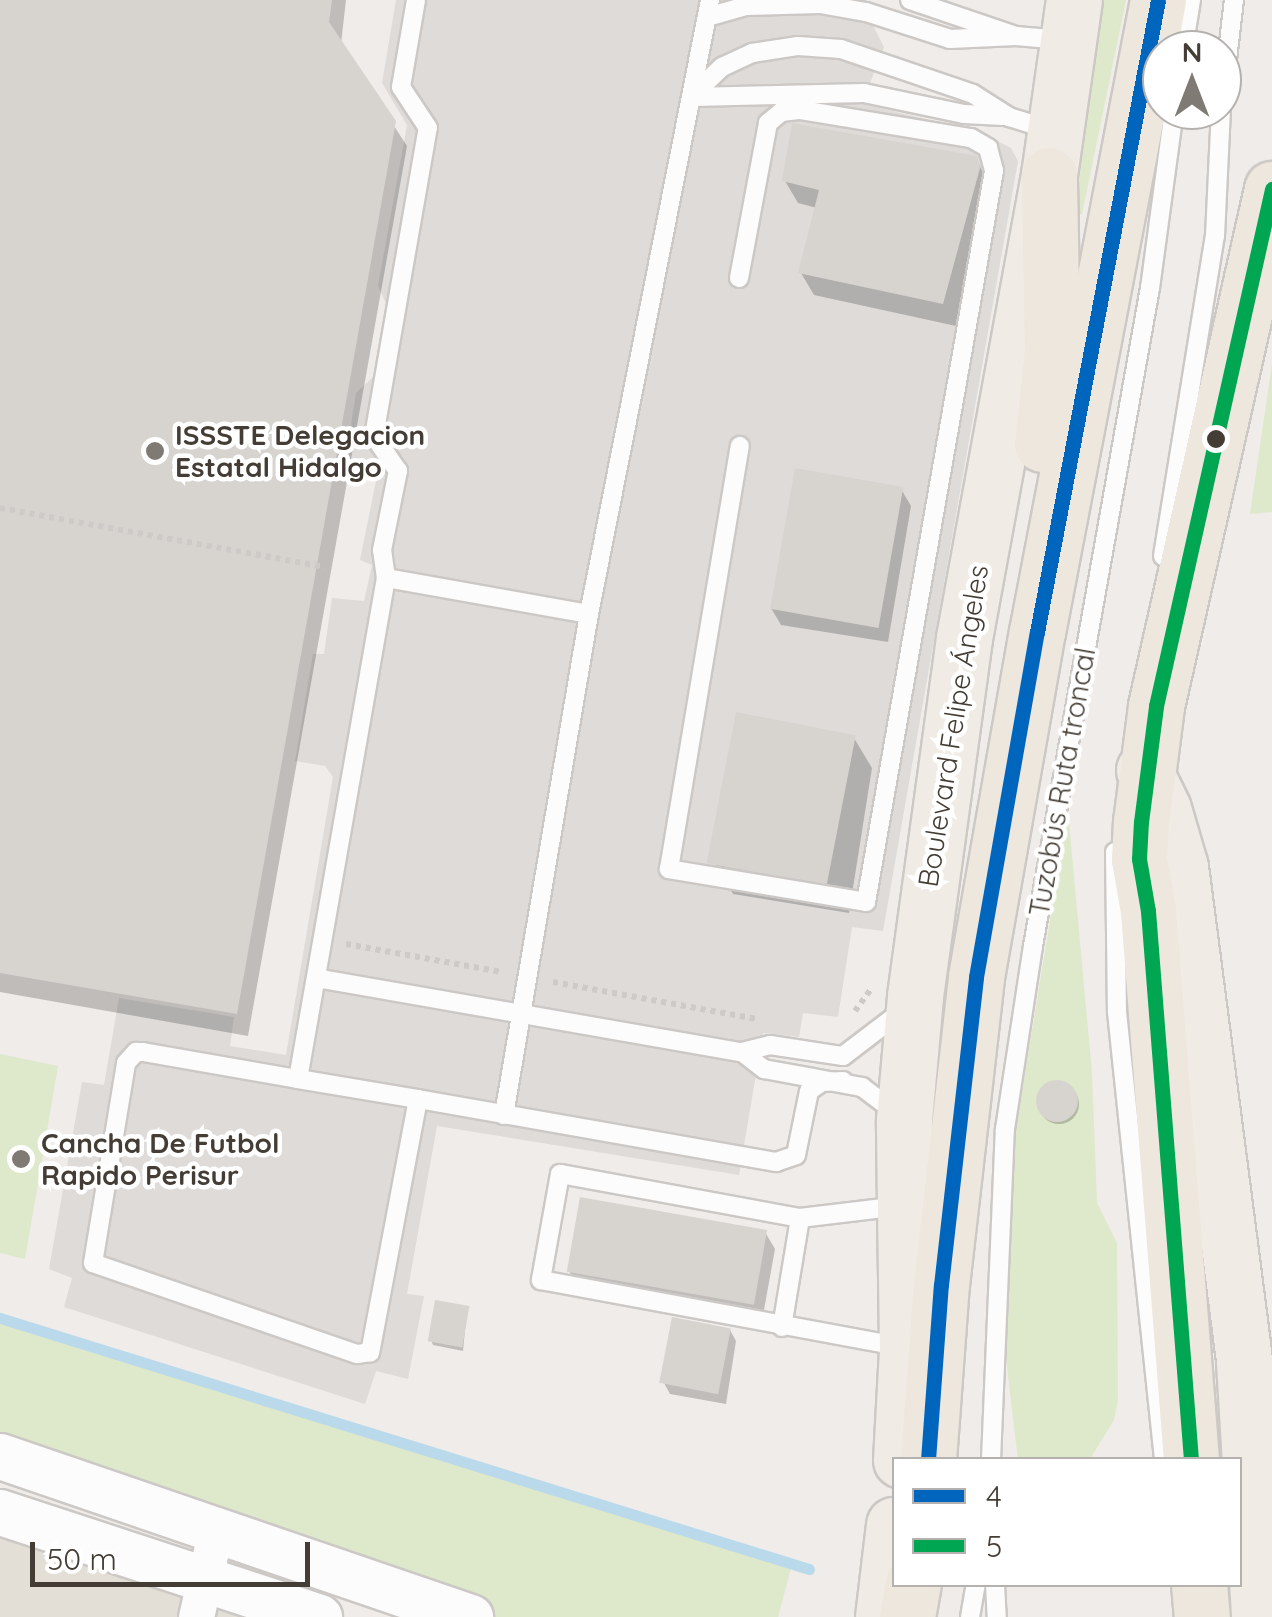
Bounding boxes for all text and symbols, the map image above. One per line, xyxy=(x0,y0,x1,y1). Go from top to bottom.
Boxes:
north arrow xyxy=(1142,30,1242,130)
text: N xyxy=(1182,34,1202,69)
place label: ISSSTE Delegacion Estatal Hidalgo xyxy=(175,418,425,484)
unlabelled marker xyxy=(1206,429,1226,449)
marker: ISSSTE Delegacion Estatal Hidalgo xyxy=(144,440,166,462)
street label: Boulevard Felipe Ángeles xyxy=(911,563,995,889)
street label: Tuzobús Ruta troncal xyxy=(1022,645,1102,919)
place label: Cancha De Futbol Rapido Perisur xyxy=(41,1126,280,1192)
marker: Cancha De Futbol Rapido Perisur xyxy=(10,1148,32,1170)
legend xyxy=(892,1457,1242,1587)
text: 4 xyxy=(986,1477,1002,1515)
scale bar xyxy=(35,1522,315,1584)
text: 5 xyxy=(986,1527,1002,1565)
text: 50 m xyxy=(47,1540,117,1578)

